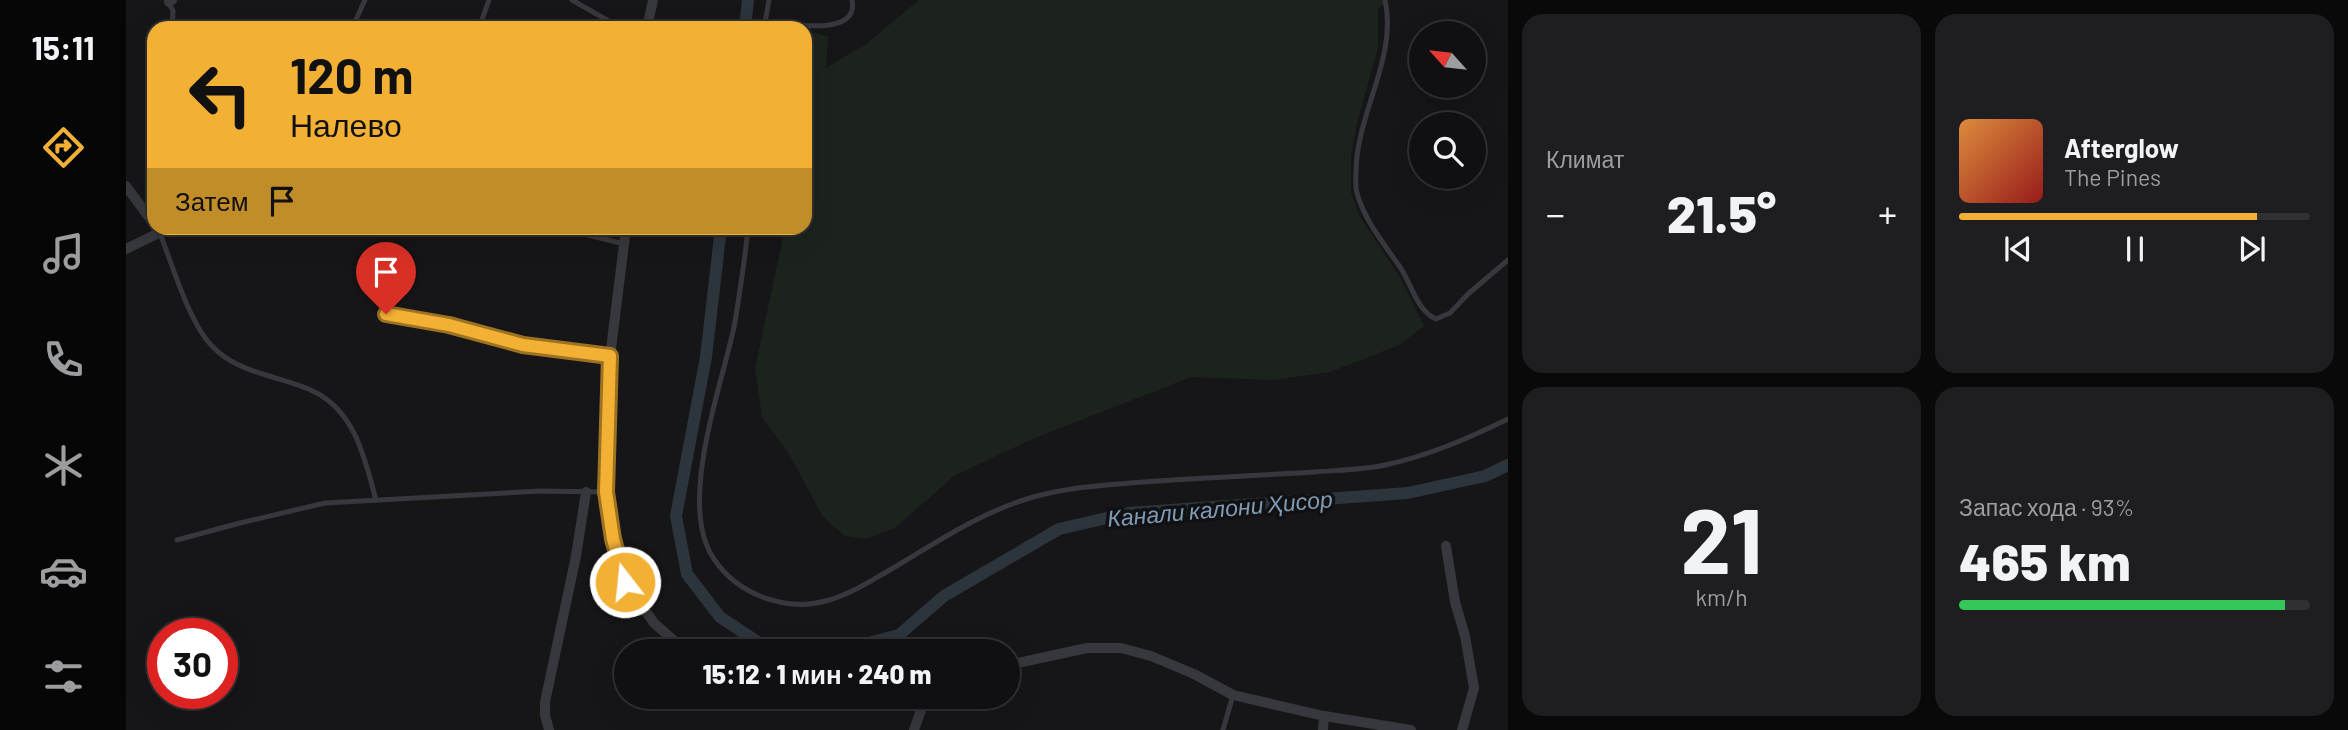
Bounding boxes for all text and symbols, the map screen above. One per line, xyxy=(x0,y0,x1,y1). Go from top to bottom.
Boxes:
north arrow xyxy=(1409,21,1486,98)
map controls xyxy=(1409,21,1486,189)
text: 15:11 xyxy=(31,28,95,66)
text: 120 m xyxy=(290,45,413,104)
icon: left xyxy=(175,49,266,140)
text: Налево xyxy=(290,105,402,143)
button: search xyxy=(1409,112,1486,189)
icon: directions xyxy=(39,123,88,172)
text: Afterglow xyxy=(2064,132,2179,163)
text: Климат xyxy=(1546,145,1624,173)
text: The Pines xyxy=(2064,163,2161,191)
text: 21.5° xyxy=(1667,181,1776,243)
icon: arrive xyxy=(263,182,301,220)
text: Затем xyxy=(175,185,249,216)
text: − xyxy=(1546,190,1565,236)
text: + xyxy=(1878,190,1897,236)
icon: music xyxy=(39,229,88,278)
icon: previous xyxy=(1999,230,2037,268)
icon: pause xyxy=(2116,230,2154,268)
icon: next xyxy=(2233,230,2271,268)
pin xyxy=(356,242,416,314)
icon: arrive xyxy=(367,253,405,291)
icon: phone xyxy=(39,335,88,384)
icon: climate xyxy=(39,441,88,490)
text: 21 xyxy=(1680,483,1763,592)
water label: Канали калони Ҳисор xyxy=(1106,484,1334,532)
text: Запас хода · 93% xyxy=(1959,493,2134,521)
text: 465 km xyxy=(1959,529,2131,591)
position arrow xyxy=(588,545,662,619)
icon: car xyxy=(39,547,88,596)
text: km/h xyxy=(1695,583,1748,611)
speed limit sign: 30 xyxy=(147,618,238,709)
icon: filters xyxy=(39,652,88,701)
text: 15:12 · 1 мин · 240 m xyxy=(703,658,931,689)

